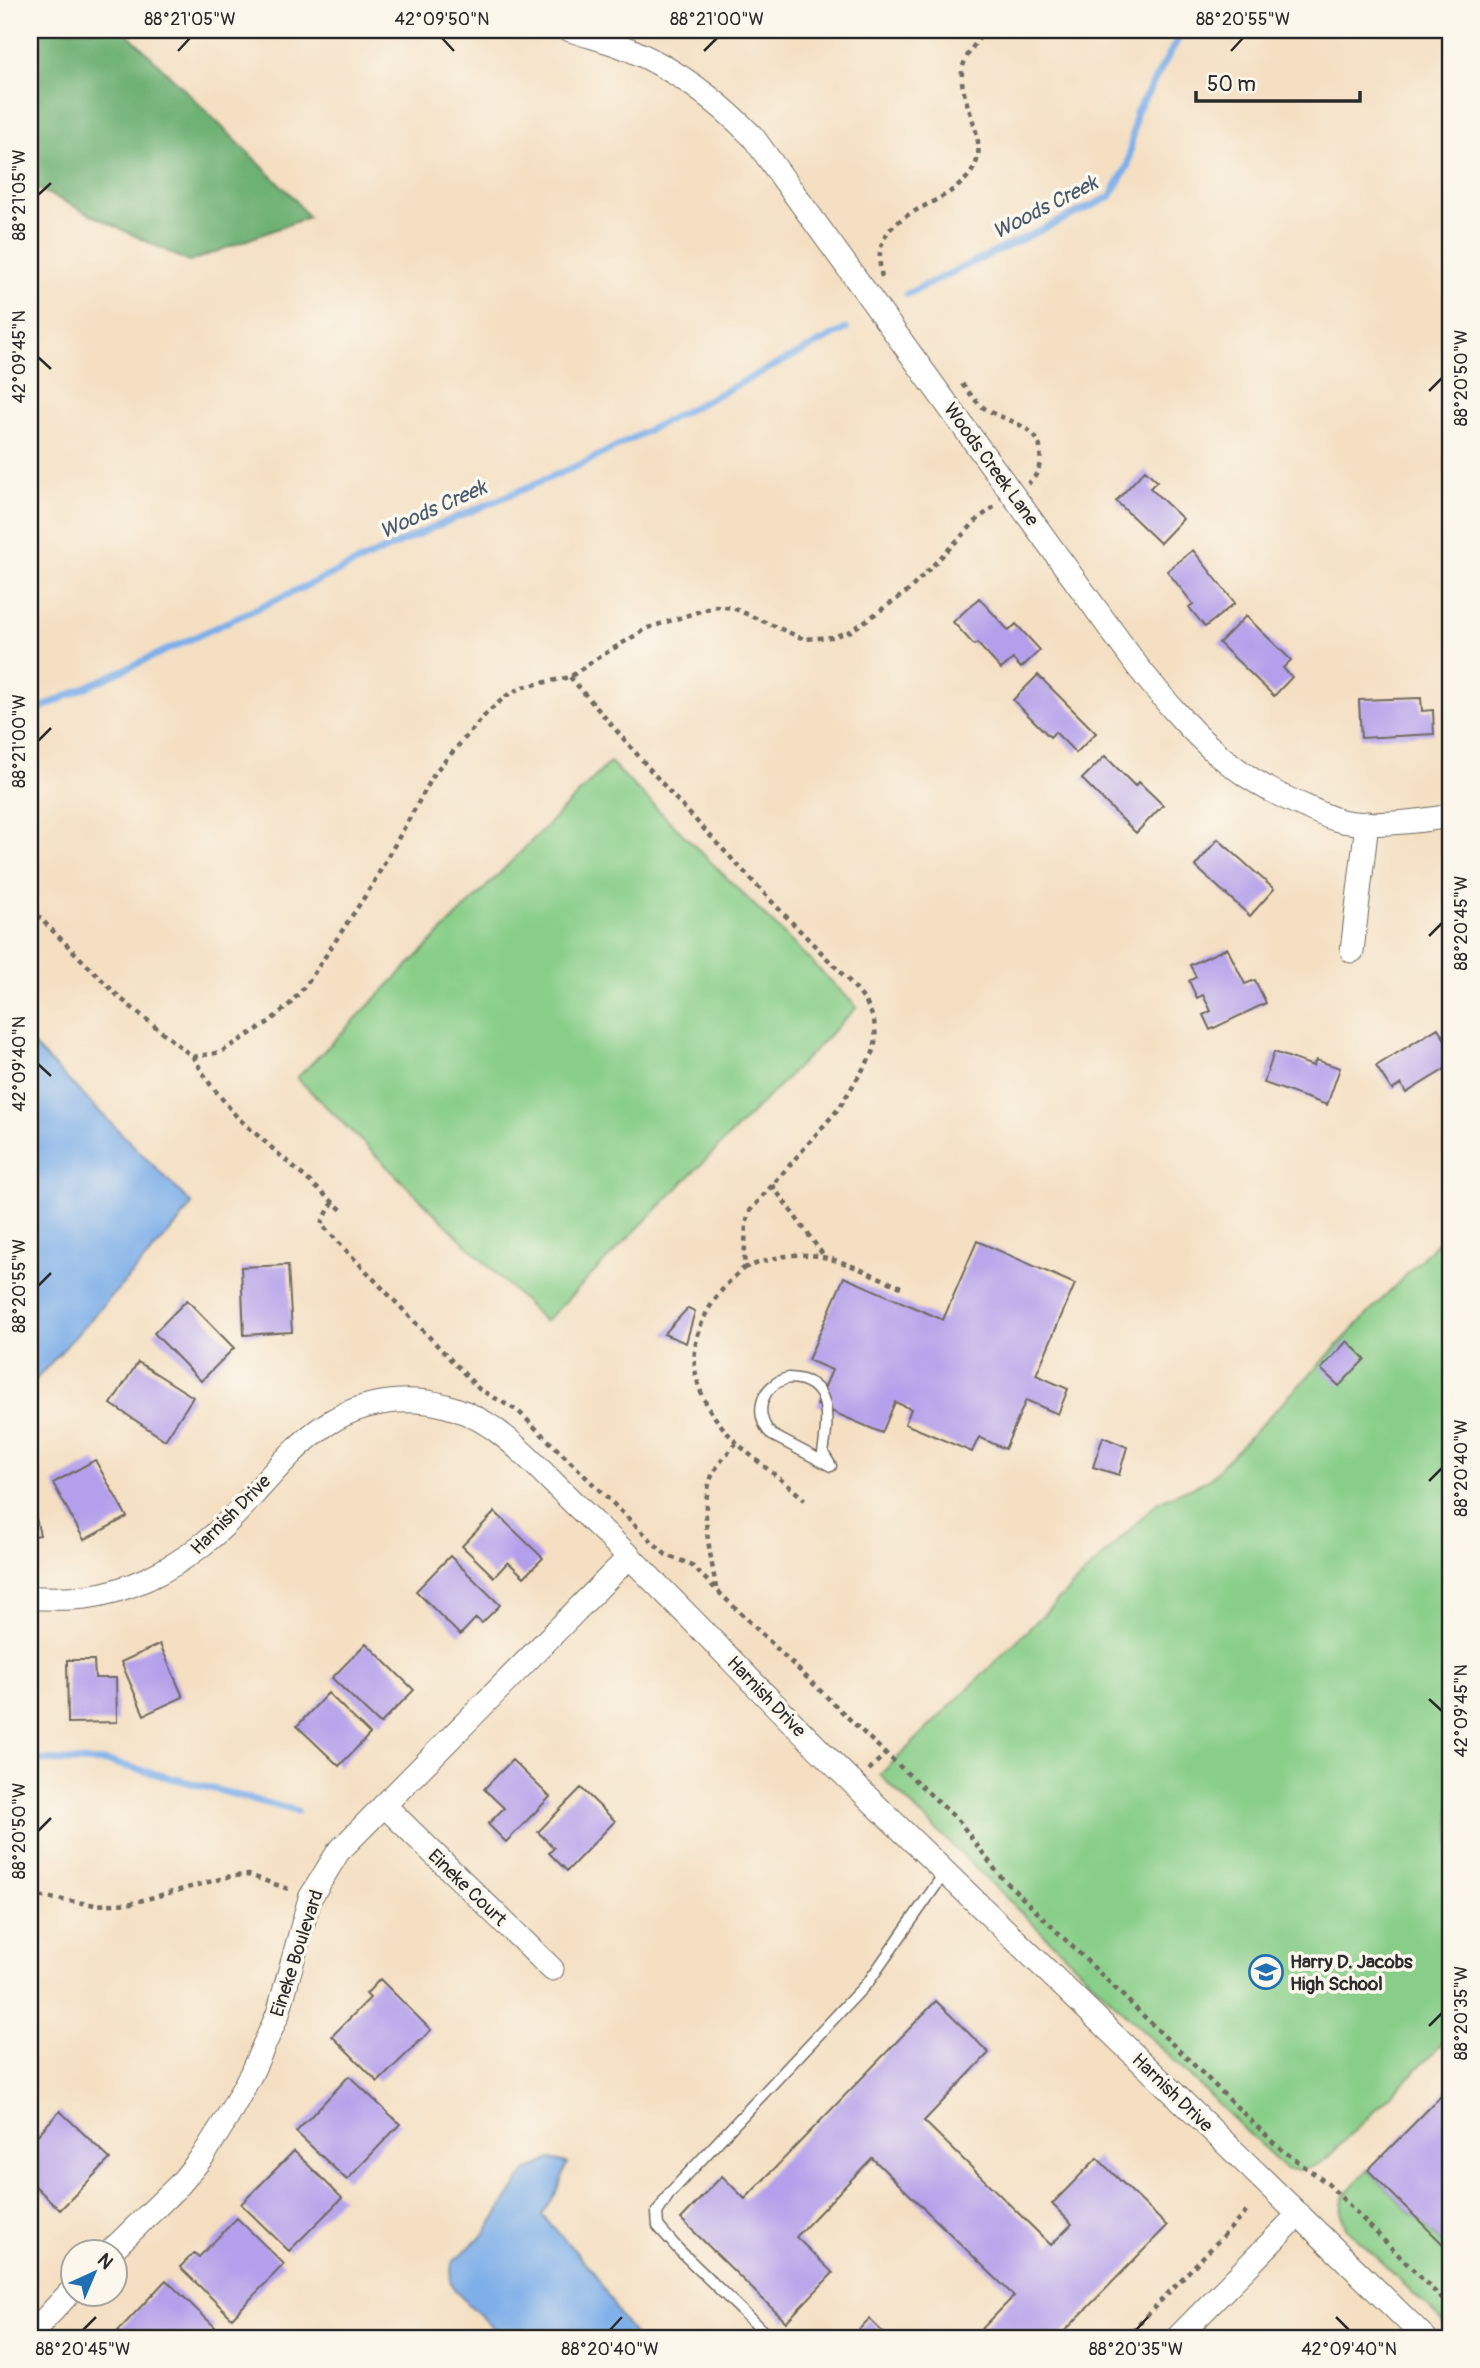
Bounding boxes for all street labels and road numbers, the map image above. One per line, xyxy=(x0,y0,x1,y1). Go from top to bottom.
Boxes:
street label: Woods Creek Lane xyxy=(938,398,1044,531)
street label: Harnish Drive xyxy=(185,1469,276,1560)
street label: Harnish Drive xyxy=(722,1651,811,1743)
street label: Eineke Court xyxy=(423,1844,512,1932)
street label: Eineke Boulevard xyxy=(265,1887,329,2020)
street label: Harnish Drive xyxy=(1127,2048,1218,2138)

